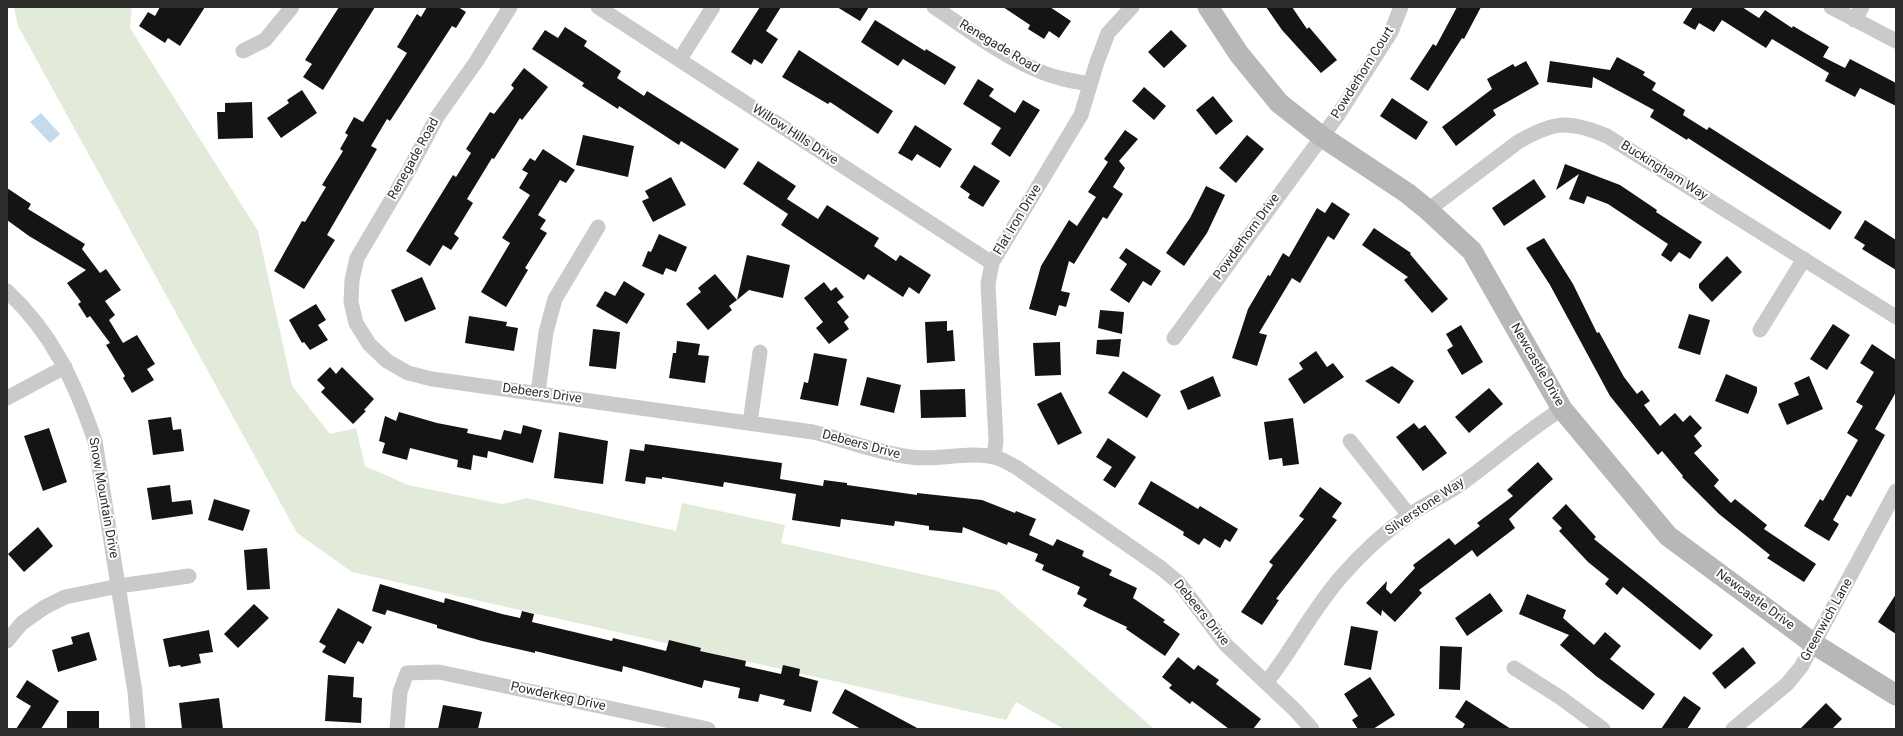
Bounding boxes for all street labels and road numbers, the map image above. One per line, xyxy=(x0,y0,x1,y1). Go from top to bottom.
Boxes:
street label: Renegade Road xyxy=(956,17,1042,77)
street label: Powderhorn Court xyxy=(1328,24,1398,122)
street label: Willow Hills Drive xyxy=(749,101,841,169)
street label: Renegade Road xyxy=(385,116,443,202)
street label: Buckingham Way xyxy=(1618,138,1710,204)
street label: Flat Iron Drive xyxy=(991,182,1045,258)
street label: Powderhorn Drive xyxy=(1211,191,1283,283)
street label: Newcastle Drive xyxy=(1507,321,1567,409)
street label: Debeers Drive xyxy=(501,381,583,407)
street label: Debeers Drive xyxy=(820,427,902,463)
street label: Snow Mountain Drive xyxy=(85,436,121,560)
street label: Silverstone Way xyxy=(1383,475,1467,539)
street label: Newcastle Drive xyxy=(1713,566,1797,634)
street label: Greenwich Lane xyxy=(1798,576,1856,664)
street label: Debeers Drive xyxy=(1170,577,1232,649)
street label: Powderkeg Drive xyxy=(509,679,607,715)

